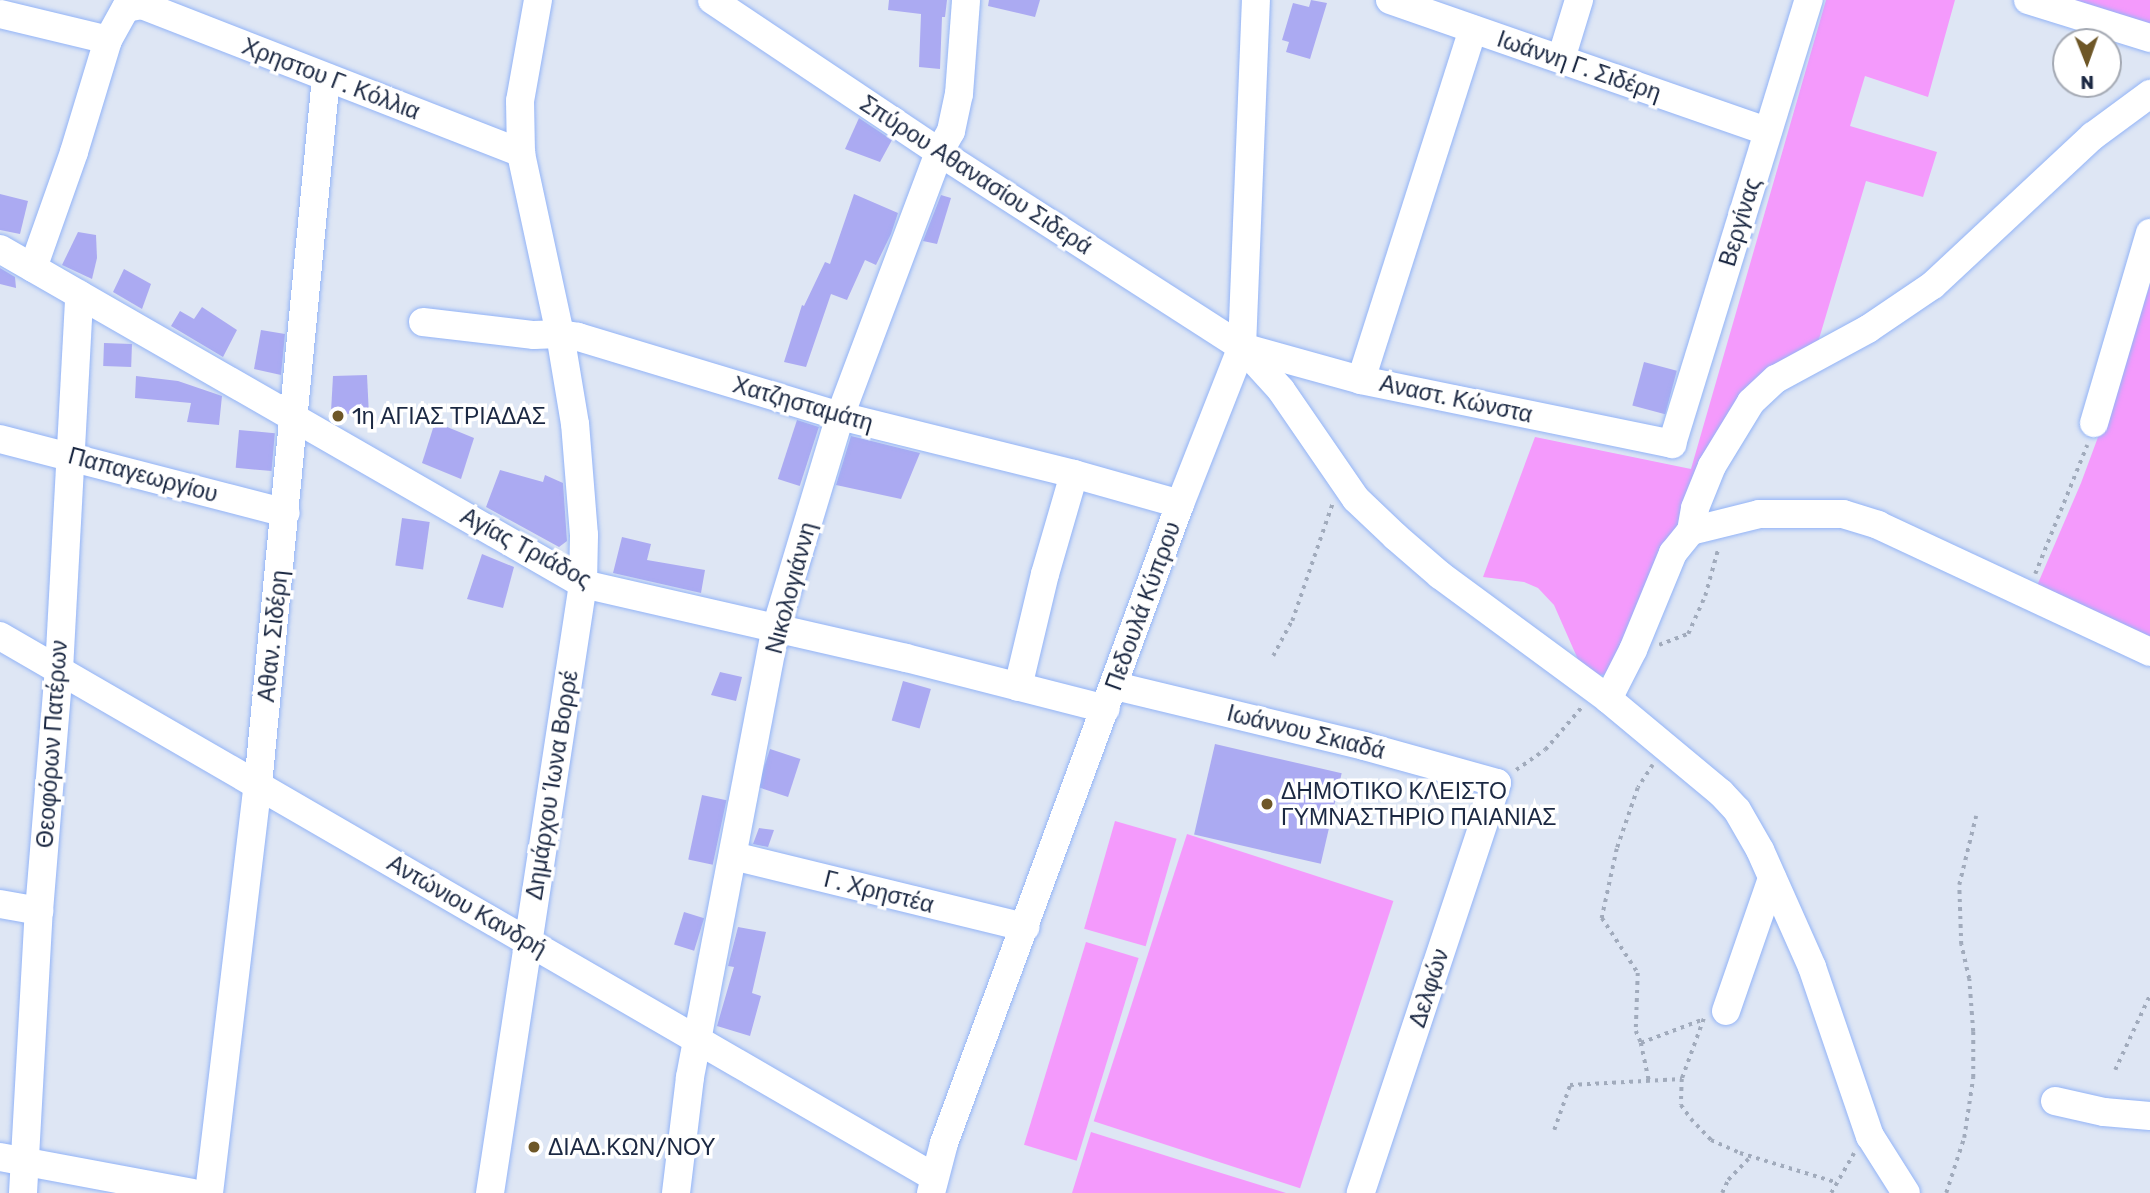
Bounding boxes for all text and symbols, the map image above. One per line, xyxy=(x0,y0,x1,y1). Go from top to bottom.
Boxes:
street label: Ιωάννη Γ. Σιδέρη xyxy=(1493,25,1665,107)
north arrow xyxy=(2052,28,2122,98)
street label: Χρηστου Γ. Κόλλια xyxy=(238,32,424,126)
text: N xyxy=(2080,71,2094,94)
street label: Σπύρου Αθανασίου Σιδερά xyxy=(855,90,1097,260)
street label: Βεργίνας xyxy=(1713,174,1767,270)
street label: Αναστ. Κώνστα xyxy=(1377,369,1535,429)
street label: Χατζησταμάτη xyxy=(730,371,876,437)
place label: 1η ΑΓΙΑΣ ΤΡΙΑΔΑΣ xyxy=(352,402,546,430)
marker: 1η ΑΓΙΑΣ ΤΡΙΑΔΑΣ xyxy=(330,408,346,424)
street label: Παπαγεωργίου xyxy=(65,442,221,508)
street label: Αγίας Τριάδος xyxy=(456,502,596,594)
street label: Πεδουλά Κύπρου xyxy=(1100,518,1186,694)
street label: Νικολογιάννη xyxy=(760,519,822,657)
street label: Αθαν. Σιδέρη xyxy=(252,569,294,703)
street label: Θεοφόρων Πατέρων xyxy=(31,639,73,849)
street label: Δημάρχου Ίωνα Βορρέ xyxy=(520,668,584,902)
street label: Ιωάννου Σκιαδά xyxy=(1224,699,1388,765)
place label: ΔΗΜΟΤΙΚΟ ΚΛΕΙΣΤΟ ΓΥΜΝΑΣΤΗΡΙΟ ΠΑΙΑΝΙΑΣ xyxy=(1281,777,1556,831)
marker: ΔΗΜΟΤΙΚΟ ΚΛΕΙΣΤΟ ΓΥΜΝΑΣΤΗΡΙΟ ΠΑΙΑΝΙΑΣ xyxy=(1259,796,1275,812)
street label: Αντώνιου Κανδρή xyxy=(382,849,552,963)
street label: Γ. Χρηστέα xyxy=(821,865,937,919)
street label: Δελφών xyxy=(1403,945,1455,1031)
place label: ΔΙΑΔ.ΚΩΝ/ΝΟΥ xyxy=(548,1133,716,1161)
marker: ΔΙΑΔ.ΚΩΝ/ΝΟΥ xyxy=(526,1139,542,1155)

